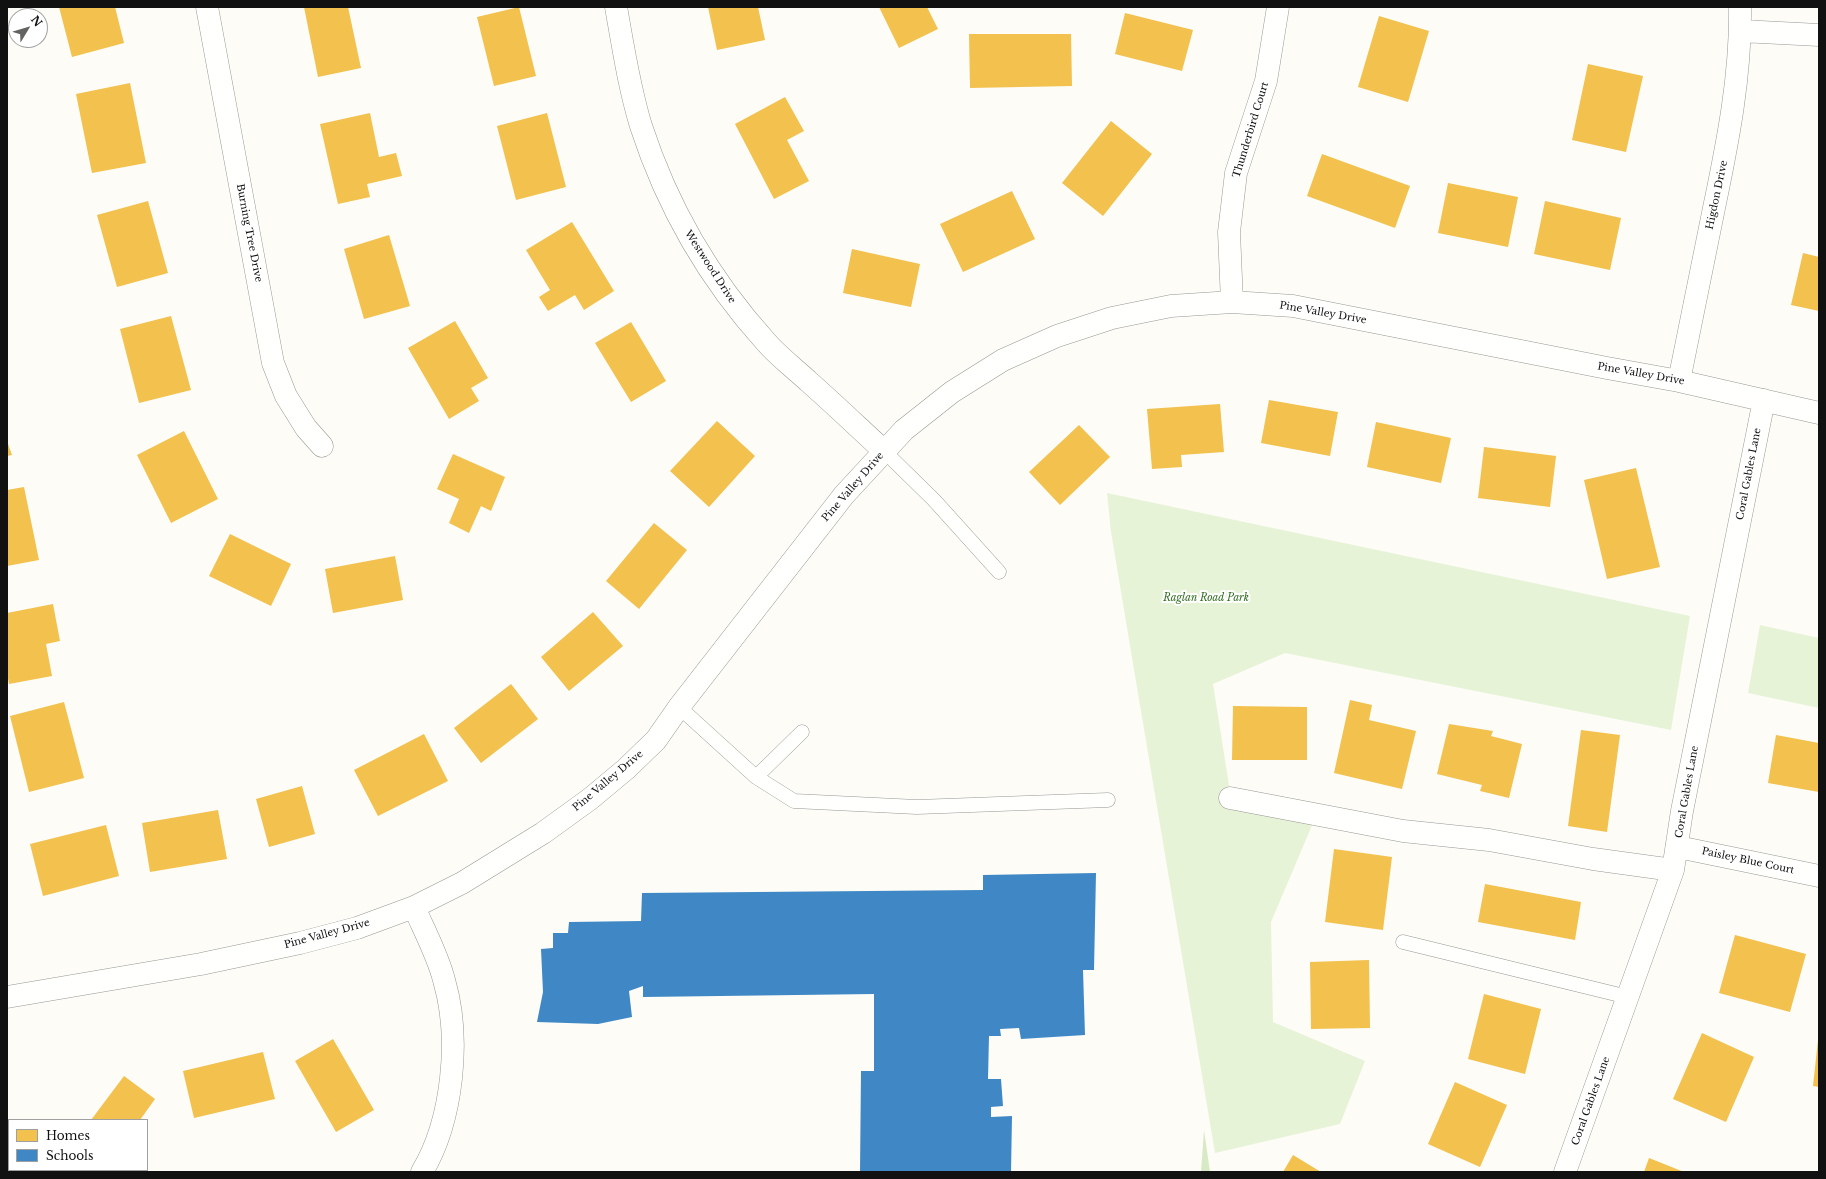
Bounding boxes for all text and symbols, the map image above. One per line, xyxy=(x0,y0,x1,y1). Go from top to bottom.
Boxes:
north arrow xyxy=(8,8,48,48)
text: N xyxy=(28,13,45,30)
street label: Thunderbird Court xyxy=(1231,81,1271,179)
street label: Higdon Drive xyxy=(1704,159,1730,231)
street label: Burning Tree Drive xyxy=(234,183,264,283)
street label: Westwood Drive xyxy=(682,228,738,306)
street label: Pine Valley Drive xyxy=(1279,299,1367,327)
street label: Pine Valley Drive xyxy=(1597,360,1685,388)
street label: Coral Gables Lane xyxy=(1734,427,1764,521)
street label: Pine Valley Drive xyxy=(820,450,886,524)
park label: Raglan Road Park xyxy=(1163,592,1249,604)
street label: Coral Gables Lane xyxy=(1673,745,1701,839)
street label: Pine Valley Drive xyxy=(570,748,646,814)
street label: Paisley Blue Court xyxy=(1701,845,1795,877)
street label: Pine Valley Drive xyxy=(283,917,371,951)
street label: Coral Gables Lane xyxy=(1569,1055,1613,1147)
legend xyxy=(8,1119,148,1171)
text: Homes xyxy=(46,1128,90,1143)
text: Schools xyxy=(46,1148,93,1163)

